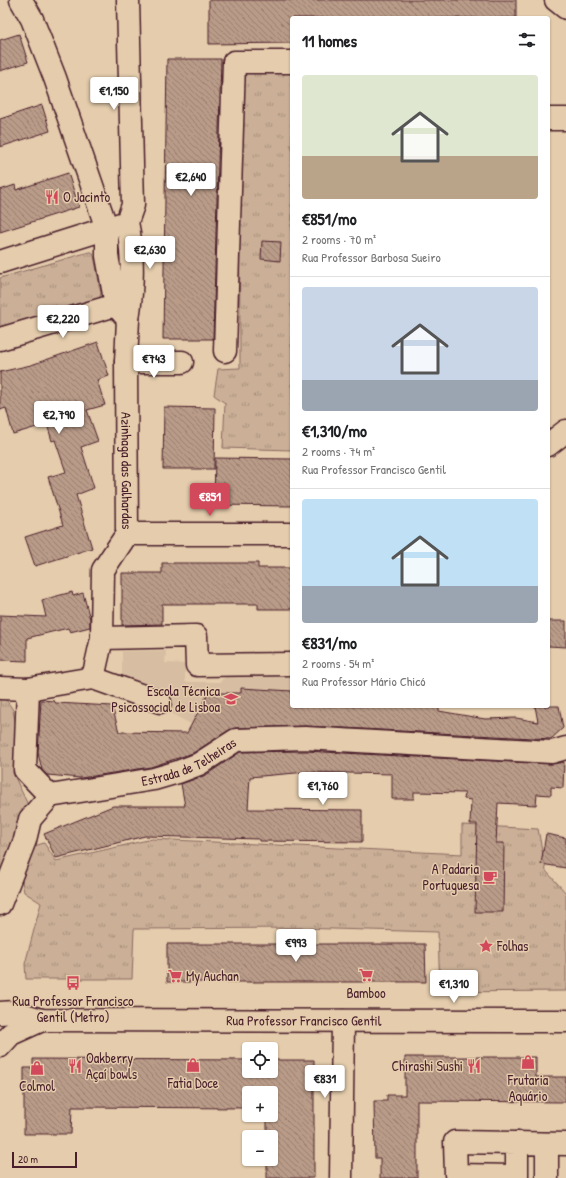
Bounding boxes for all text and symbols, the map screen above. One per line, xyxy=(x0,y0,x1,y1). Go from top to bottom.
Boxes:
text: 11 homes xyxy=(302,29,357,52)
icon: filters xyxy=(516,29,538,51)
pin: €1,150 xyxy=(81,77,147,111)
text: €1,150 xyxy=(99,81,129,99)
icon: home xyxy=(384,101,456,173)
pin: €2,640 xyxy=(158,163,224,197)
text: €2,640 xyxy=(176,167,206,185)
place label: O Jacinto xyxy=(63,187,110,206)
restaurant icon: O Jacinto xyxy=(44,189,60,205)
text: €851/mo xyxy=(302,207,357,230)
text: 2 rooms · 70 m² xyxy=(302,230,376,248)
pin: €2,630 xyxy=(117,236,183,270)
text: €2,630 xyxy=(134,240,166,258)
text: Rua Professor Barbosa Sueiro xyxy=(302,248,441,266)
pin: €2,220 xyxy=(30,305,96,339)
text: €2,220 xyxy=(47,309,79,327)
icon: home xyxy=(384,313,456,385)
pin: €743 xyxy=(130,345,178,379)
text: €743 xyxy=(142,349,166,367)
pin: €2,790 xyxy=(26,401,92,435)
text: €2,790 xyxy=(43,405,75,423)
street label: Azinhaga das Galhardas xyxy=(116,412,137,529)
text: €1,310/mo xyxy=(302,419,367,442)
text: 2 rooms · 74 m² xyxy=(302,442,375,460)
text: Rua Professor Francisco Gentil xyxy=(302,460,446,478)
pin: €851 xyxy=(186,483,234,517)
text: €851 xyxy=(199,487,221,505)
icon: home xyxy=(384,525,456,597)
text: €831/mo xyxy=(302,631,357,654)
text: 2 rooms · 54 m² xyxy=(302,654,374,672)
text: Rua Professor Mário Chicó xyxy=(302,672,426,690)
place label: Escola Técnica Psicossocial de Lisboa xyxy=(111,681,221,716)
school or university icon: Escola Técnica Psicossocial de Lisboa xyxy=(223,691,239,707)
street label: Estrada de Telheiras xyxy=(140,733,239,790)
pin: €1,760 xyxy=(290,772,356,806)
text: €1,760 xyxy=(307,776,339,794)
place label: A Padaria Portuguesa xyxy=(423,859,480,895)
cafe icon: A Padaria Portuguesa xyxy=(482,869,498,885)
pin: €993 xyxy=(272,929,320,963)
text: €993 xyxy=(285,933,307,951)
place label: Folhas xyxy=(496,936,528,955)
place icon: Folhas xyxy=(478,938,494,954)
place label: My Auchan xyxy=(186,966,239,986)
supermarket icon: Bamboo xyxy=(358,967,374,983)
supermarket icon: My Auchan xyxy=(167,968,183,984)
pin: €1,310 xyxy=(421,970,487,1004)
text: €1,310 xyxy=(439,974,469,992)
bus stop icon: Rua Professor Francisco Gentil (Metro) xyxy=(65,975,81,991)
place label: Bamboo xyxy=(346,983,386,1002)
place label: Rua Professor Francisco Gentil (Metro) xyxy=(12,991,134,1026)
street label: Rua Professor Francisco Gentil xyxy=(226,1010,382,1030)
map controls xyxy=(242,1042,278,1166)
button: locate xyxy=(242,1042,278,1078)
place label: Oakberry Açaí bowls xyxy=(86,1048,137,1083)
shop icon: Frutaria Aquário xyxy=(520,1054,536,1070)
place label: Chirashi Sushi xyxy=(391,1056,463,1075)
shop icon: Fatia Doce xyxy=(185,1057,201,1073)
restaurant icon: Oakberry Açaí bowls xyxy=(67,1058,83,1074)
restaurant icon: Chirashi Sushi xyxy=(466,1058,482,1074)
shop icon: Colmol xyxy=(29,1060,45,1076)
pin: €831 xyxy=(301,1065,349,1099)
text: €831 xyxy=(314,1069,336,1087)
place label: Frutaria Aquário xyxy=(507,1070,549,1106)
place label: Fatia Doce xyxy=(167,1073,219,1092)
place label: Colmol xyxy=(19,1076,55,1095)
button: + xyxy=(242,1086,278,1122)
button: − xyxy=(242,1130,278,1166)
scale bar xyxy=(12,1150,77,1169)
text: 20 m xyxy=(18,1152,38,1166)

